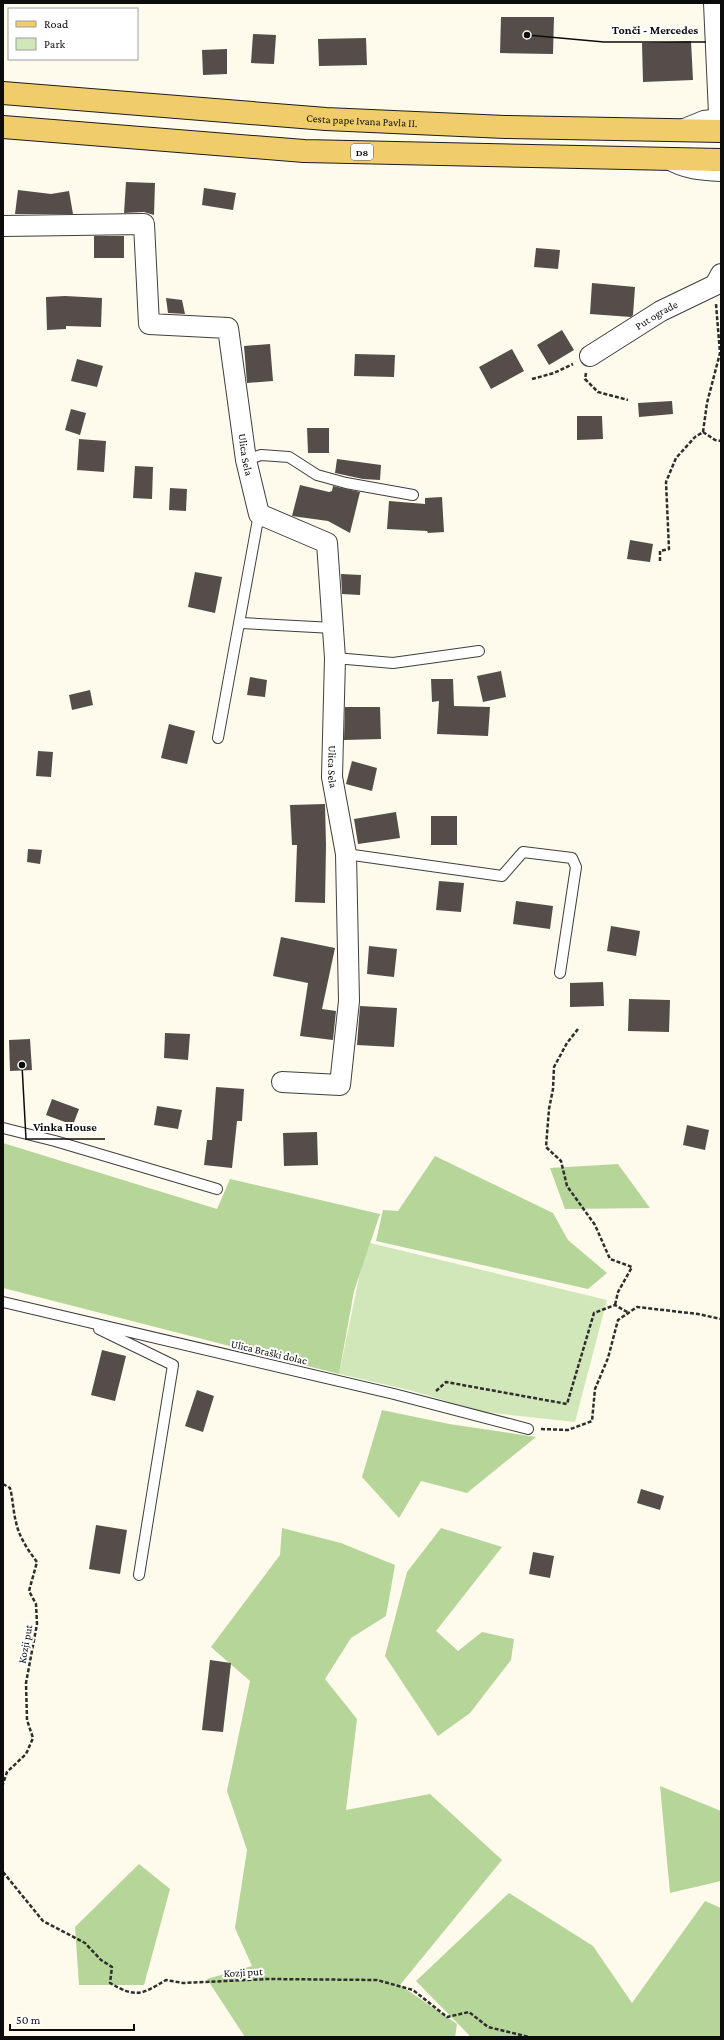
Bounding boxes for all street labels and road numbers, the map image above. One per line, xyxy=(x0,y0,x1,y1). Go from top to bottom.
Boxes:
street label: Cesta pape Ivana Pavla II. xyxy=(306,111,418,129)
road number: D8 xyxy=(351,144,373,160)
street label: Put ograde xyxy=(633,298,680,332)
street label: Ulica Sela xyxy=(236,433,256,477)
street label: Ulica Sela xyxy=(326,745,340,789)
street label: Ulica Braški dolac xyxy=(230,1337,309,1367)
street label: Kozji put xyxy=(16,1623,35,1665)
street label: Kozji put xyxy=(223,1965,263,1980)

